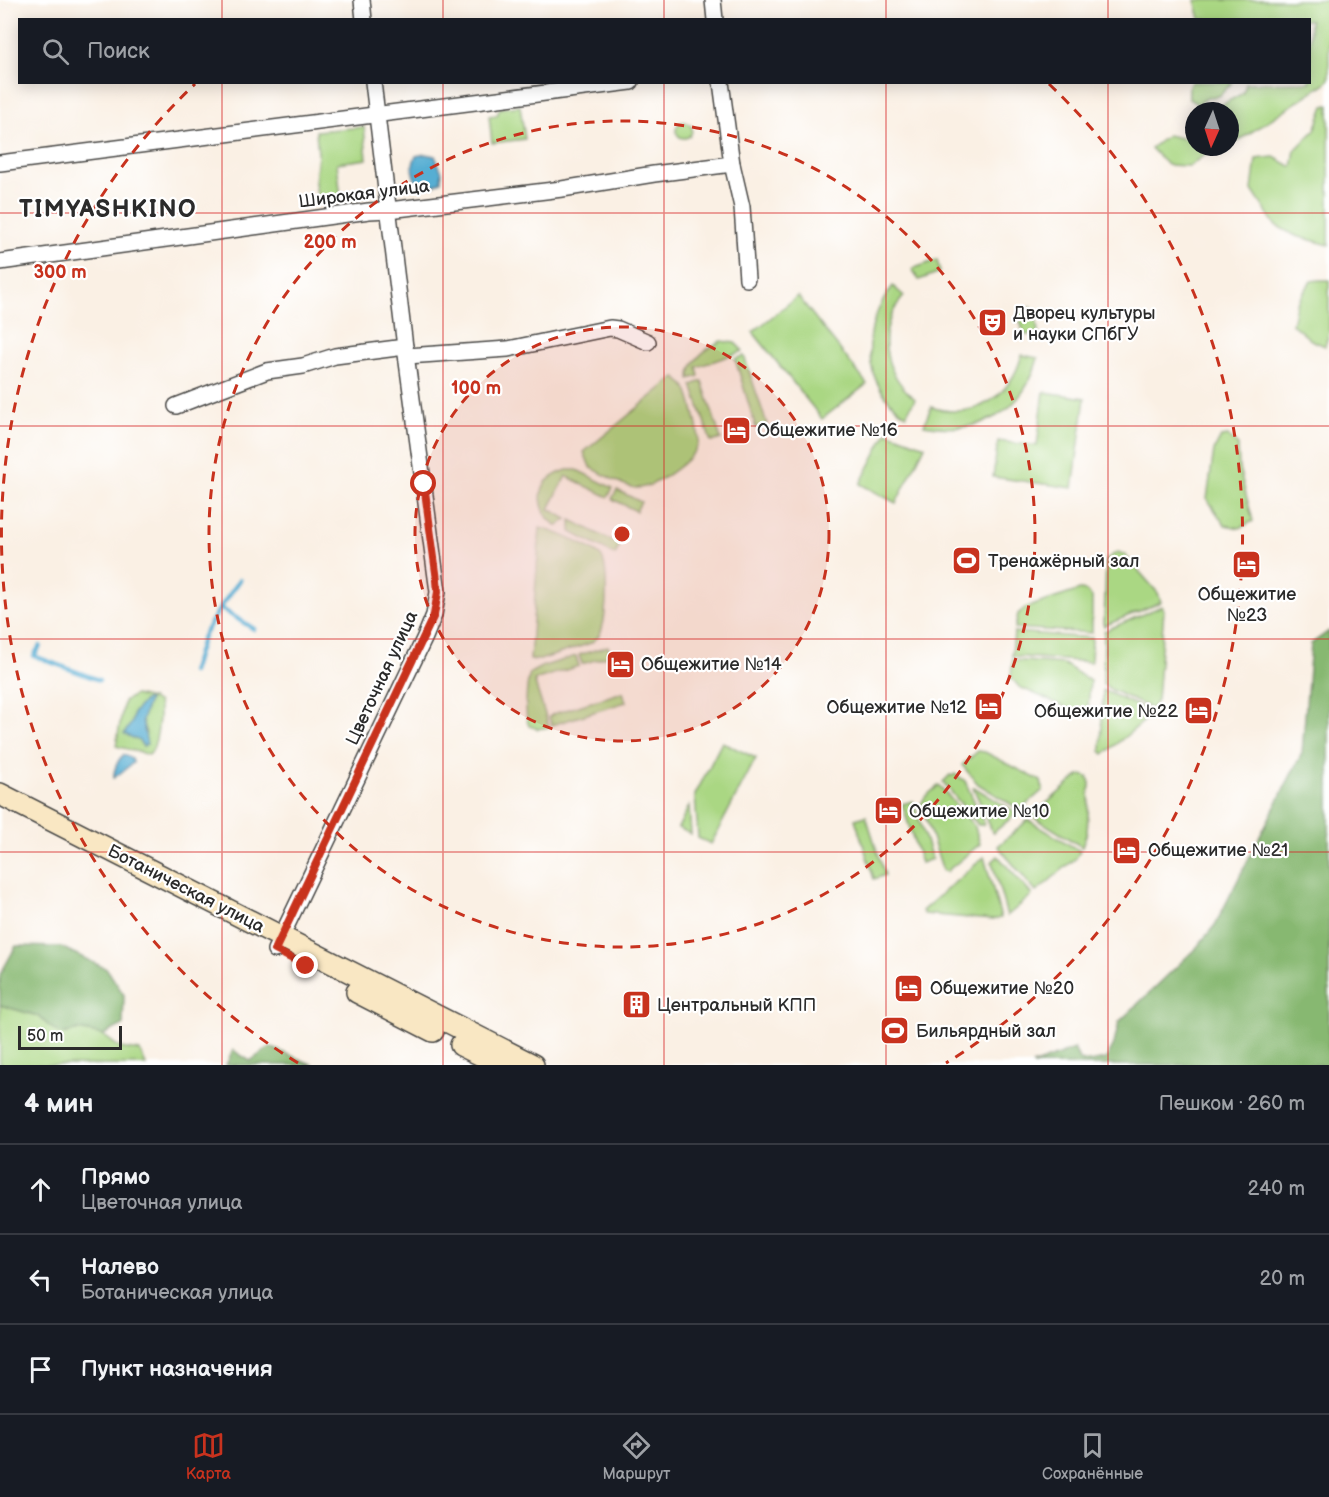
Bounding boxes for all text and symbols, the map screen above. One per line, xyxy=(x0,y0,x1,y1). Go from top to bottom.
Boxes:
search box xyxy=(18,18,1311,84)
icon: search xyxy=(39,35,72,68)
text: Поиск xyxy=(87,38,150,65)
north arrow xyxy=(1185,102,1239,156)
street label: Широкая улица xyxy=(297,176,431,212)
district label: TIMYASHKINO xyxy=(19,195,197,224)
text: 200 m xyxy=(303,232,357,253)
text: 300 m xyxy=(33,262,87,283)
place label: Дворец культуры и науки СПбГУ xyxy=(1013,303,1155,345)
theatre icon: Дворец культуры и науки СПбГУ xyxy=(976,307,1008,339)
text: 100 m xyxy=(451,378,501,399)
hotel icon: Общежитие №16 xyxy=(720,414,752,446)
place label: Общежитие №16 xyxy=(757,420,898,441)
route start xyxy=(410,470,436,496)
centre of rings xyxy=(612,524,632,544)
sports icon: Тренажёрный зал xyxy=(951,545,983,577)
hotel icon: Общежитие №23 xyxy=(1231,549,1263,581)
place label: Тренажёрный зал xyxy=(988,551,1140,572)
place label: Общежитие №23 xyxy=(1198,584,1296,626)
street label: Цветочная улица xyxy=(342,607,422,748)
hotel icon: Общежитие №14 xyxy=(604,648,636,680)
place label: Общежитие №14 xyxy=(641,654,782,675)
hotel icon: Общежитие №12 xyxy=(972,691,1004,723)
hotel icon: Общежитие №22 xyxy=(1183,695,1215,727)
place label: Общежитие №12 xyxy=(827,697,967,718)
place label: Общежитие №22 xyxy=(1034,701,1178,722)
hotel icon: Общежитие №10 xyxy=(872,795,904,827)
place label: Общежитие №10 xyxy=(909,801,1049,822)
hotel icon: Общежитие №21 xyxy=(1111,834,1143,866)
street label: Ботаническая улица xyxy=(104,840,268,938)
place label: Общежитие №21 xyxy=(1148,840,1288,861)
route end xyxy=(292,952,318,978)
hotel icon: Общежитие №20 xyxy=(893,972,925,1004)
place label: Общежитие №20 xyxy=(930,978,1074,999)
building icon: Центральный КПП xyxy=(620,989,652,1021)
place label: Центральный КПП xyxy=(657,995,816,1016)
sports icon: Бильярдный зал xyxy=(879,1015,911,1047)
place label: Бильярдный зал xyxy=(916,1021,1056,1042)
scale bar xyxy=(18,1023,122,1050)
text: 50 m xyxy=(27,1027,63,1046)
text: 4 мин xyxy=(24,1089,93,1120)
text: Пешком · 260 m xyxy=(1159,1092,1305,1116)
text: Прямо xyxy=(81,1164,150,1191)
icon: ahead xyxy=(24,1173,57,1206)
text: 240 m xyxy=(1248,1177,1305,1201)
text: Цветочная улица xyxy=(81,1191,243,1215)
text: Налево xyxy=(81,1254,159,1281)
icon: left xyxy=(24,1263,57,1296)
text: 20 m xyxy=(1260,1267,1305,1291)
text: Ботаническая улица xyxy=(81,1281,273,1305)
icon: arrive xyxy=(24,1353,57,1386)
text: Пункт назначения xyxy=(81,1356,273,1383)
tab: Карта xyxy=(186,1429,231,1484)
tab: Маршрут xyxy=(602,1429,671,1484)
tab: Сохранённые xyxy=(1042,1429,1143,1484)

